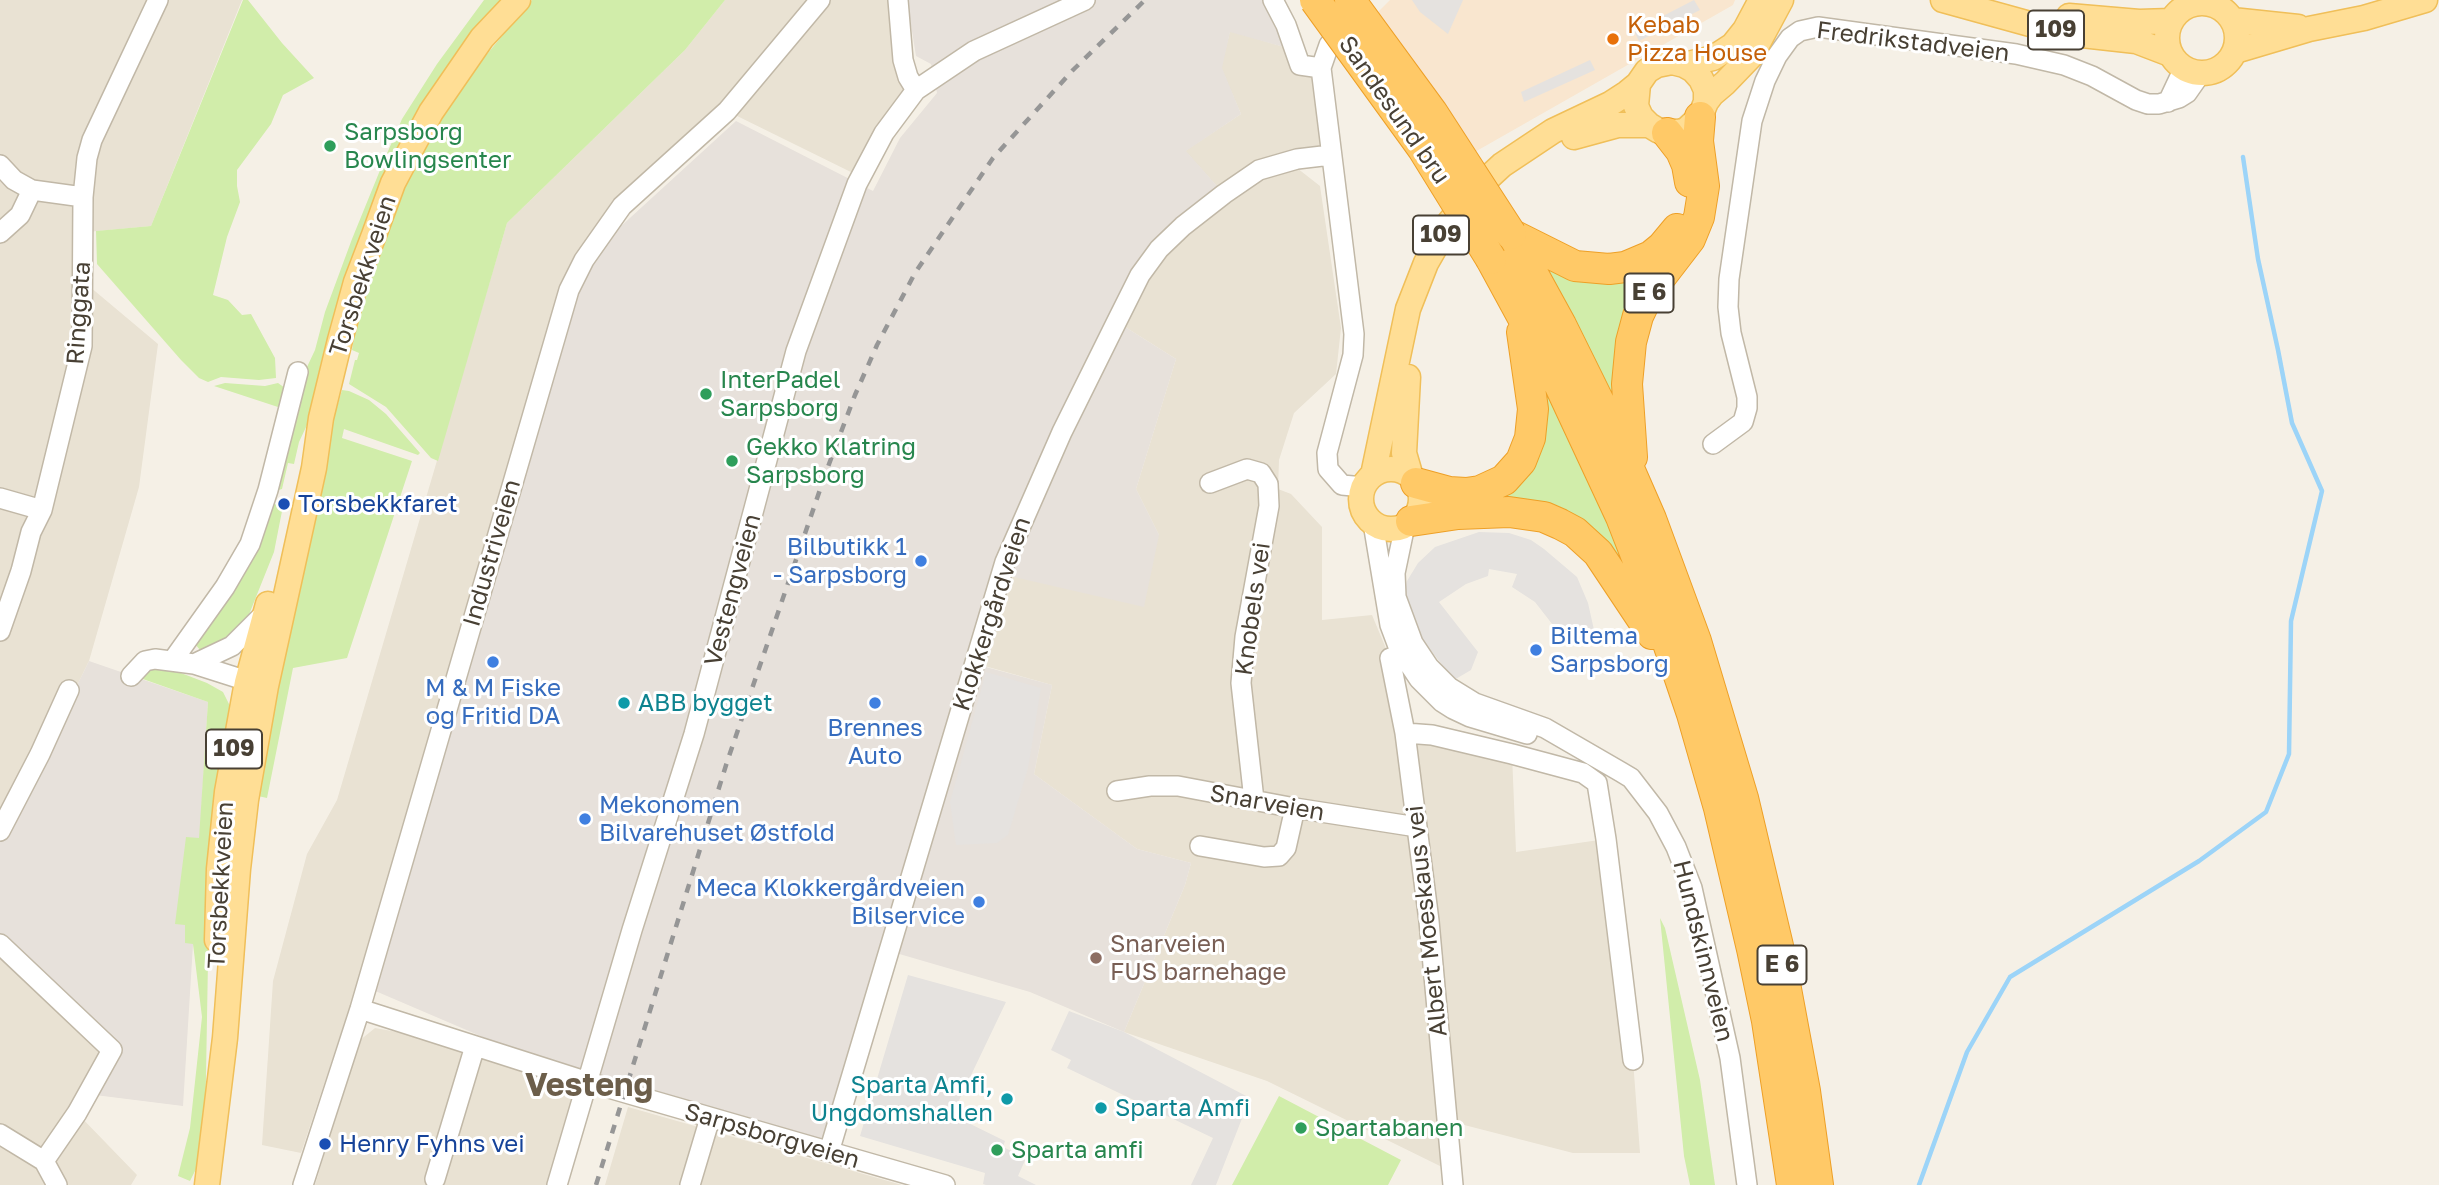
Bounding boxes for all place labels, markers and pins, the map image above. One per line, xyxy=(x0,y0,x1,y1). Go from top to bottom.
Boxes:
place label: Kebab Pizza House xyxy=(1627,11,1767,67)
marker: Kebab Pizza House xyxy=(1605,31,1621,47)
place label: Sarpsborg Bowlingsenter xyxy=(344,118,511,174)
marker: Sarpsborg Bowlingsenter xyxy=(322,138,338,154)
place label: InterPadel Sarpsborg xyxy=(720,366,840,422)
marker: InterPadel Sarpsborg xyxy=(698,386,714,402)
place label: Gekko Klatring Sarpsborg xyxy=(746,433,916,489)
marker: Gekko Klatring Sarpsborg xyxy=(724,453,740,469)
place label: Torsbekkfaret xyxy=(298,490,457,518)
marker: Torsbekkfaret xyxy=(276,496,292,512)
place label: Bilbutikk 1 - Sarpsborg xyxy=(773,533,907,589)
marker: Bilbutikk 1 - Sarpsborg xyxy=(913,553,929,569)
place label: Biltema Sarpsborg xyxy=(1550,622,1669,678)
marker: Biltema Sarpsborg xyxy=(1528,642,1544,658)
marker: M & M Fiske og Fritid DA xyxy=(485,654,501,670)
place label: M & M Fiske og Fritid DA xyxy=(425,674,561,730)
place label: ABB bygget xyxy=(638,689,773,717)
marker: ABB bygget xyxy=(616,695,632,711)
marker: Brennes Auto xyxy=(867,695,883,711)
place label: Brennes Auto xyxy=(827,714,923,770)
place label: Mekonomen Bilvarehuset Østfold xyxy=(599,791,835,847)
marker: Mekonomen Bilvarehuset Østfold xyxy=(577,811,593,827)
place label: Meca Klokkergårdveien Bilservice xyxy=(696,874,965,930)
marker: Meca Klokkergårdveien Bilservice xyxy=(971,894,987,910)
place label: Snarveien FUS barnehage xyxy=(1110,930,1287,986)
marker: Snarveien FUS barnehage xyxy=(1088,950,1104,966)
place label: Sparta Amfi, Ungdomshallen xyxy=(811,1071,993,1127)
marker: Sparta Amfi, Ungdomshallen xyxy=(999,1091,1015,1107)
place label: Sparta Amfi xyxy=(1115,1094,1250,1122)
marker: Sparta Amfi xyxy=(1093,1100,1109,1116)
place label: Spartabanen xyxy=(1315,1114,1463,1142)
marker: Spartabanen xyxy=(1293,1120,1309,1136)
place label: Henry Fyhns vei xyxy=(339,1130,525,1158)
marker: Henry Fyhns vei xyxy=(317,1136,333,1152)
place label: Sparta amfi xyxy=(1011,1136,1144,1164)
marker: Sparta amfi xyxy=(989,1142,1005,1158)

